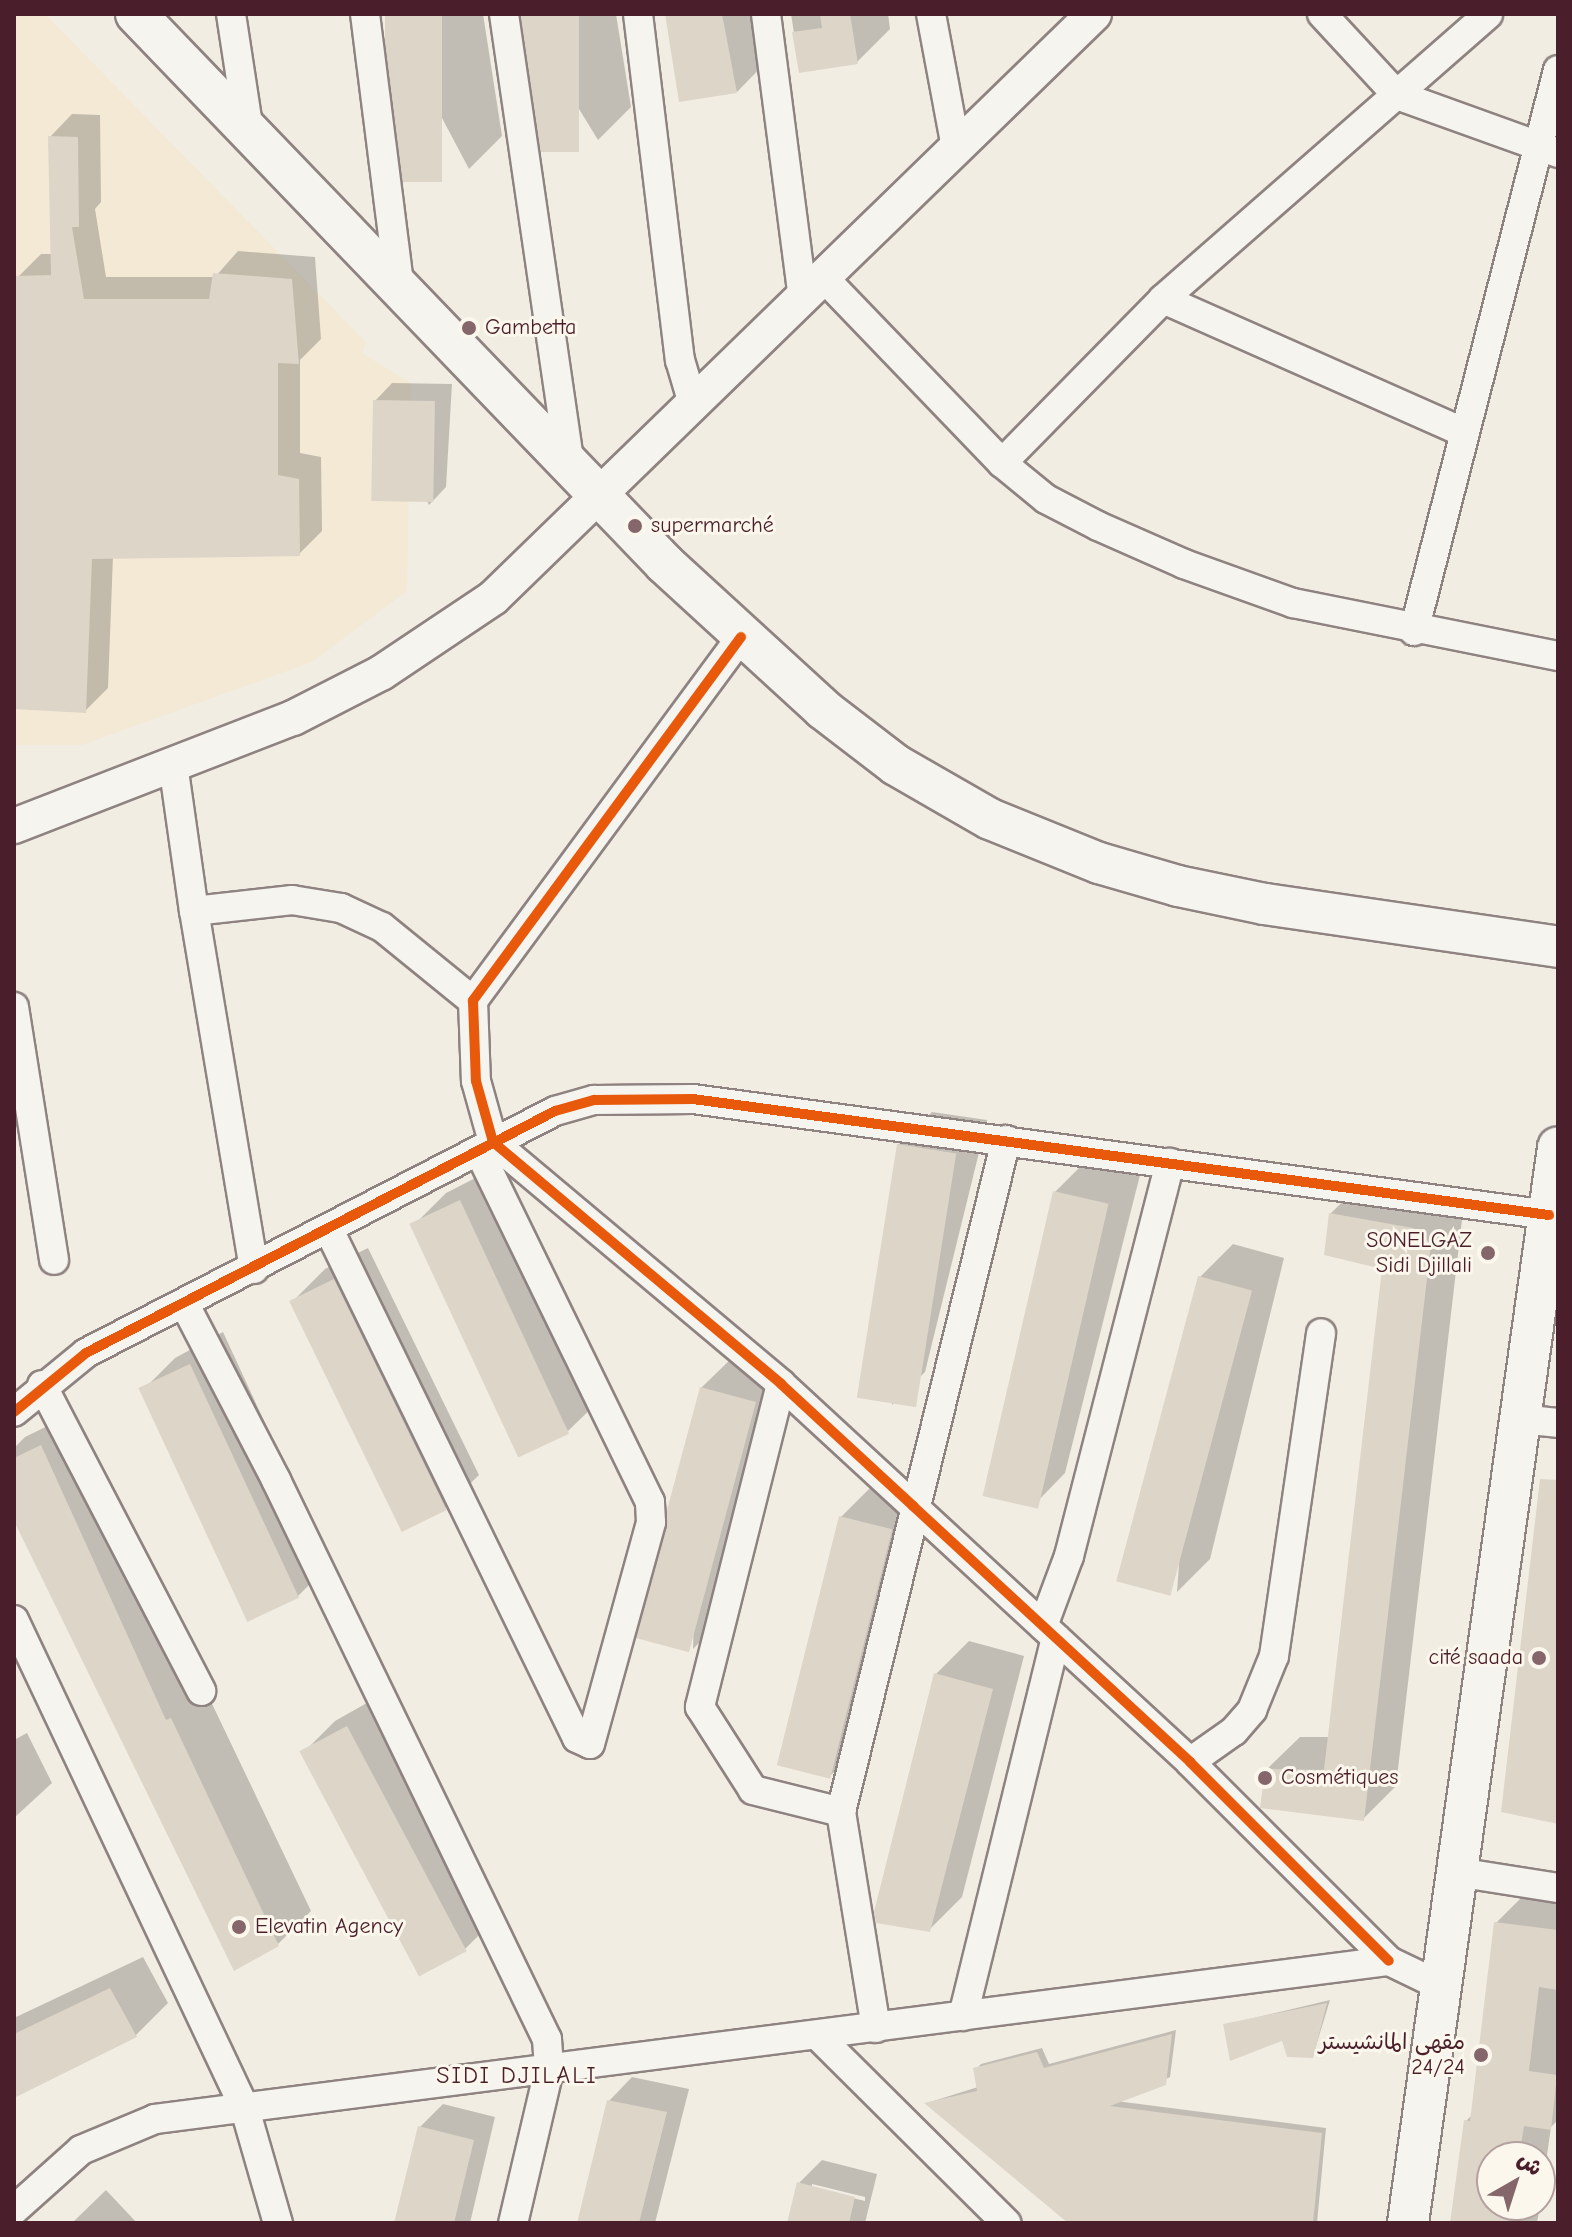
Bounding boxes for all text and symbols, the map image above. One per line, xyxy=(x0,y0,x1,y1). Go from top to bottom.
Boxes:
place label: Gambetta xyxy=(485,315,576,341)
marker: Gambetta xyxy=(460,319,478,337)
place label: supermarché xyxy=(651,513,774,539)
marker: supermarché xyxy=(626,517,644,535)
place label: SONELGAZ Sidi Djillali xyxy=(1366,1227,1472,1278)
marker: SONELGAZ Sidi Djillali xyxy=(1479,1244,1497,1262)
place label: cité saada xyxy=(1429,1645,1523,1671)
marker: cité saada xyxy=(1530,1649,1548,1667)
place label: Cosmétiques xyxy=(1281,1765,1398,1791)
marker: Cosmétiques xyxy=(1256,1769,1274,1787)
place label: Elevatin Agency xyxy=(255,1914,403,1940)
marker: Elevatin Agency xyxy=(230,1918,248,1936)
place label: مقهى المانشيستر 24/24 xyxy=(1319,2029,1465,2080)
marker: مقهى المانشيستر 24/24 xyxy=(1472,2046,1490,2064)
district label: SIDI DJILALI xyxy=(436,2062,598,2090)
north arrow xyxy=(1476,2141,1556,2221)
text: ش xyxy=(1512,2146,1547,2182)

